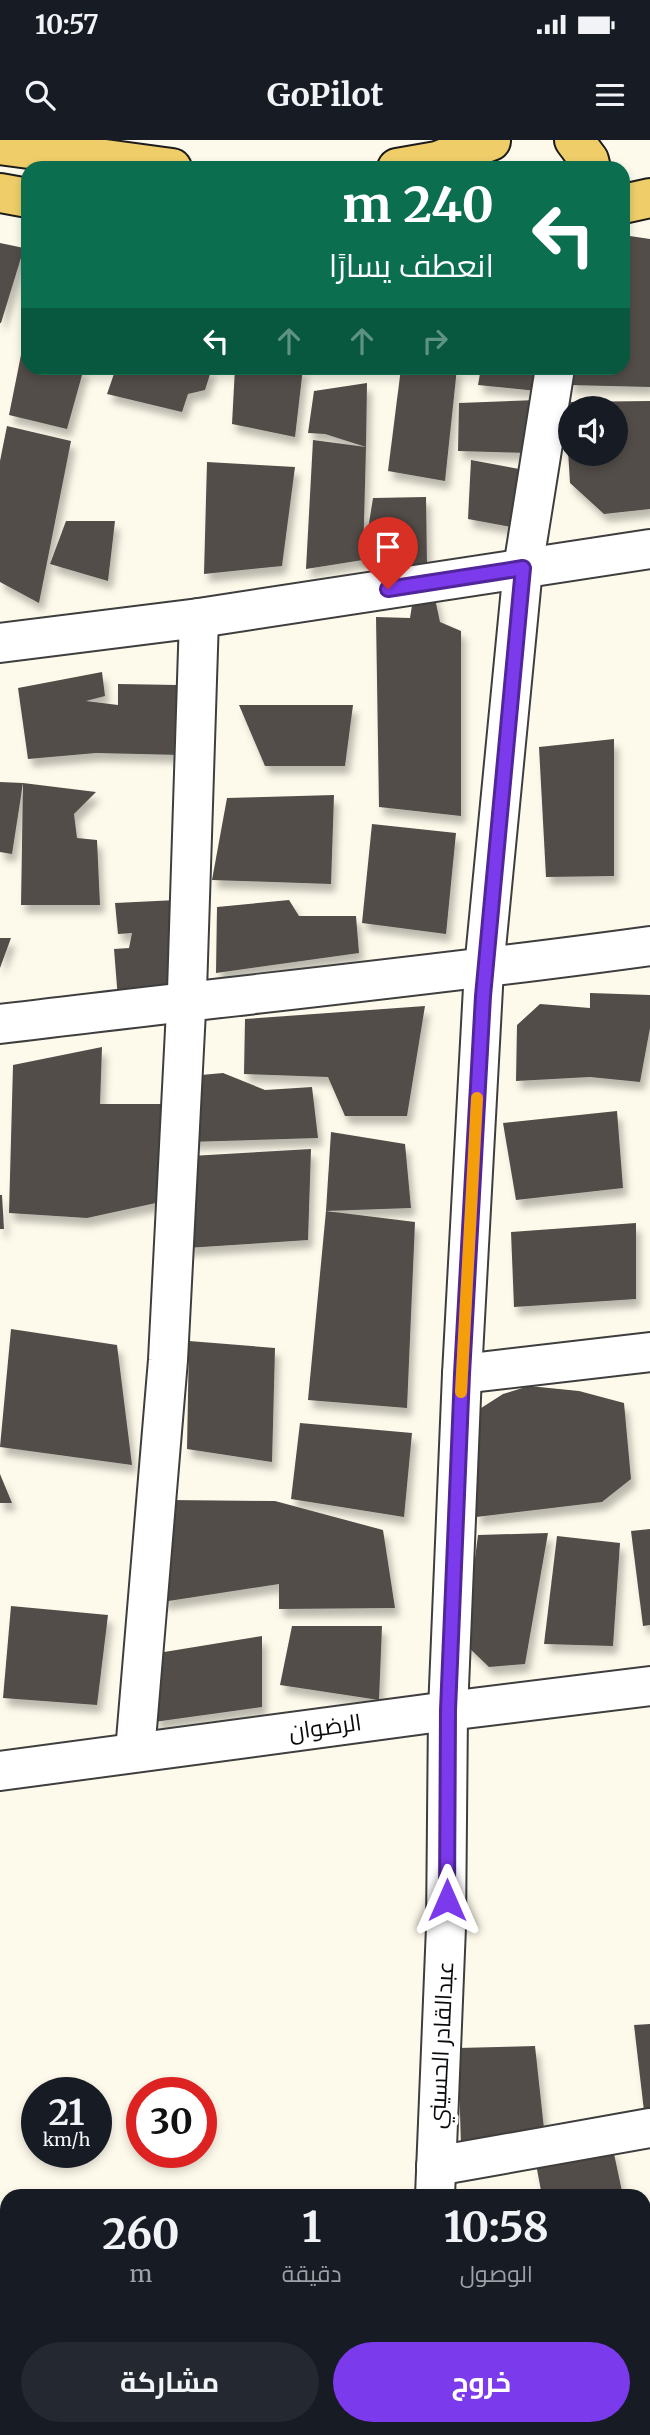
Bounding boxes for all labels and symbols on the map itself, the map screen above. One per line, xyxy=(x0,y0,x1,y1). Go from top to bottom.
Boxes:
pin xyxy=(358,517,418,589)
street label: الرضوان xyxy=(287,1707,363,1746)
position arrow xyxy=(410,1863,484,1937)
street label: عبدالقادر الحسيني xyxy=(422,1960,463,2130)
speed limit sign: 30 xyxy=(126,2077,217,2168)

